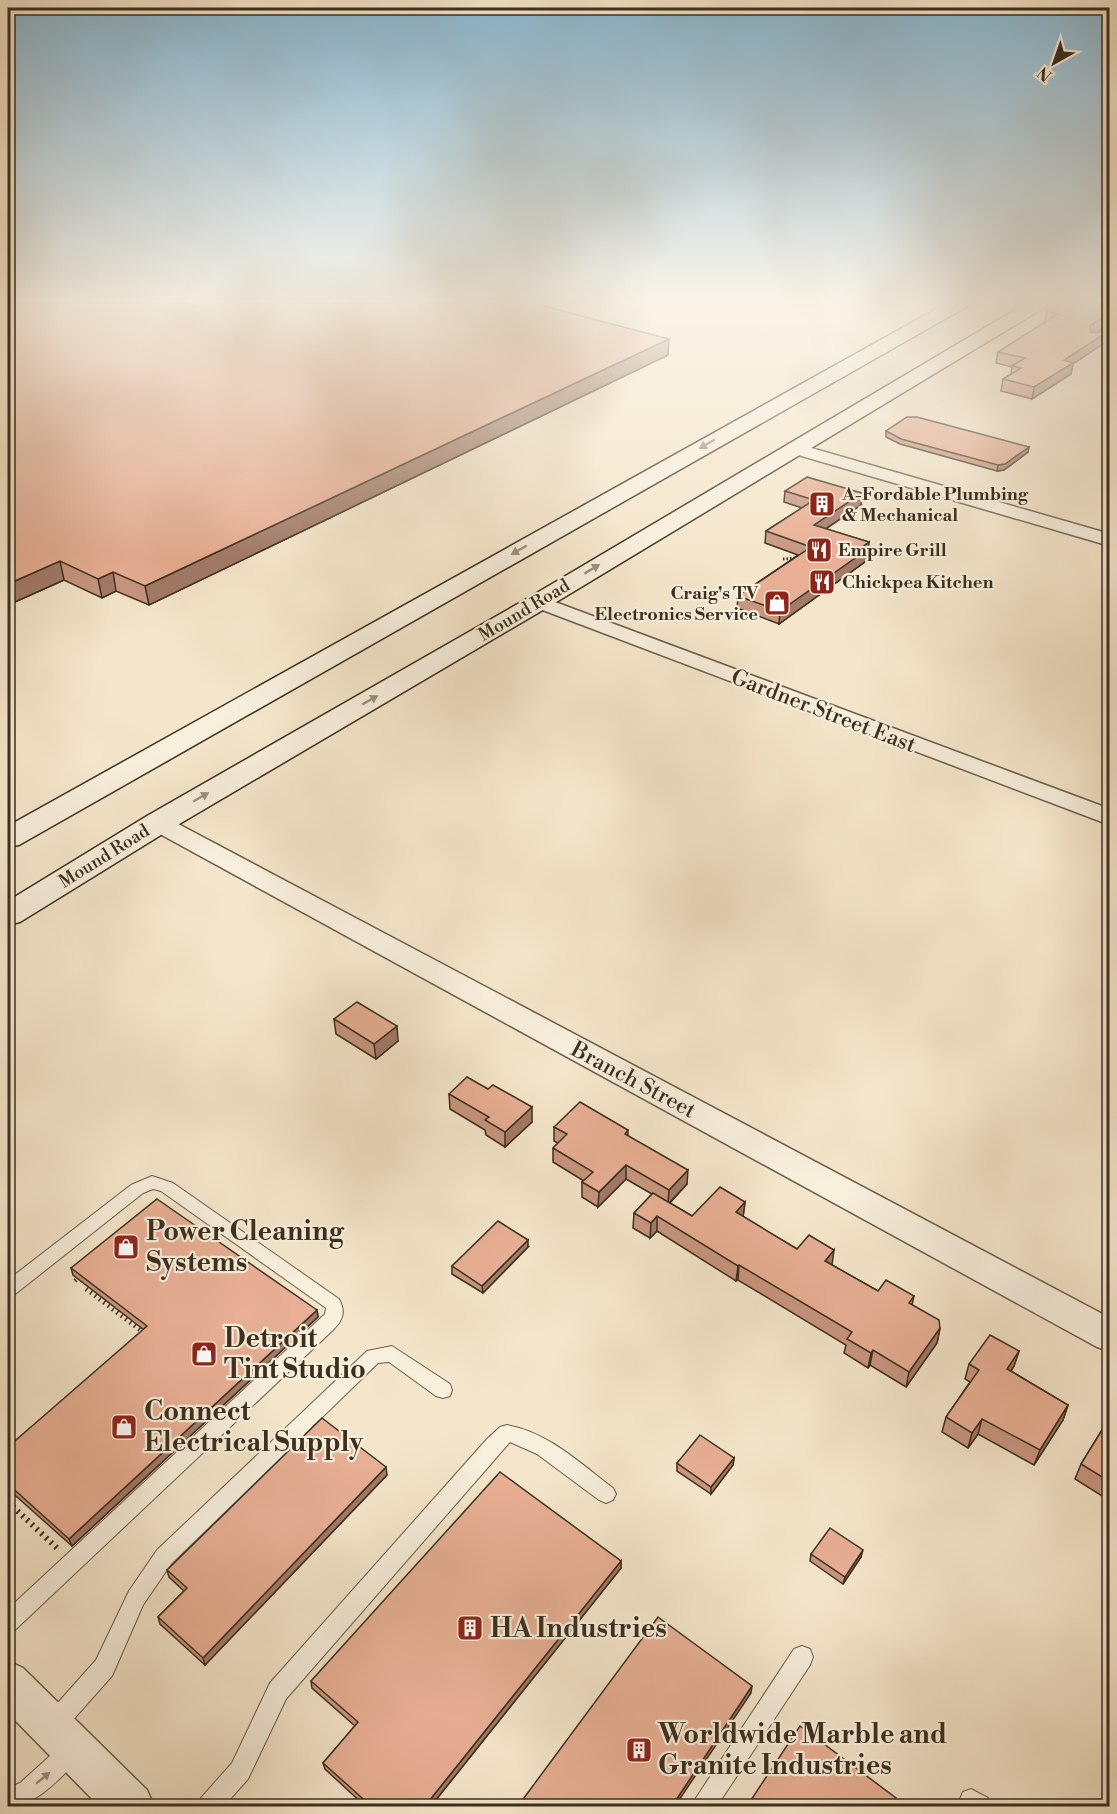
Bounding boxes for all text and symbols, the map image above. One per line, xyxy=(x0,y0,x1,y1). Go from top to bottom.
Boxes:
north arrow xyxy=(1024,33,1084,93)
text: N xyxy=(1033,62,1056,85)
one-way arrow xyxy=(699,439,716,449)
place label: A-Fordable Plumbing & Mechanical xyxy=(841,483,1029,527)
building icon: A-Fordable Plumbing & Mechanical xyxy=(807,489,837,519)
restaurant icon: Empire Grill xyxy=(804,535,834,565)
place label: Empire Grill xyxy=(838,539,947,562)
one-way arrow xyxy=(511,545,528,555)
one-way arrow xyxy=(584,564,601,574)
restaurant icon: Chickpea Kitchen xyxy=(807,567,837,597)
place label: Chickpea Kitchen xyxy=(842,571,994,594)
street label: Mound Road xyxy=(474,574,575,647)
place label: Craig's TV Electronics Service xyxy=(595,582,759,626)
shop icon: Craig's TV Electronics Service xyxy=(762,588,792,618)
street label: Gardner Street East xyxy=(727,664,920,759)
one-way arrow xyxy=(362,694,378,705)
one-way arrow xyxy=(193,792,209,803)
street label: Mound Road xyxy=(55,819,155,893)
street label: Branch Street xyxy=(565,1036,700,1125)
place label: Power Cleaning Systems xyxy=(146,1215,344,1280)
shop icon: Power Cleaning Systems xyxy=(111,1232,141,1262)
place label: Detroit Tint Studio xyxy=(224,1322,366,1387)
shop icon: Detroit Tint Studio xyxy=(189,1339,219,1369)
place label: Connect Electrical Supply xyxy=(144,1395,363,1460)
shop icon: Connect Electrical Supply xyxy=(109,1412,139,1442)
place label: HA Industries xyxy=(490,1612,667,1646)
building icon: HA Industries xyxy=(455,1613,485,1643)
place label: Worldwide Marble and Granite Industries xyxy=(657,1718,947,1783)
building icon: Worldwide Marble and Granite Industries xyxy=(624,1735,654,1765)
one-way arrow xyxy=(35,1772,51,1785)

